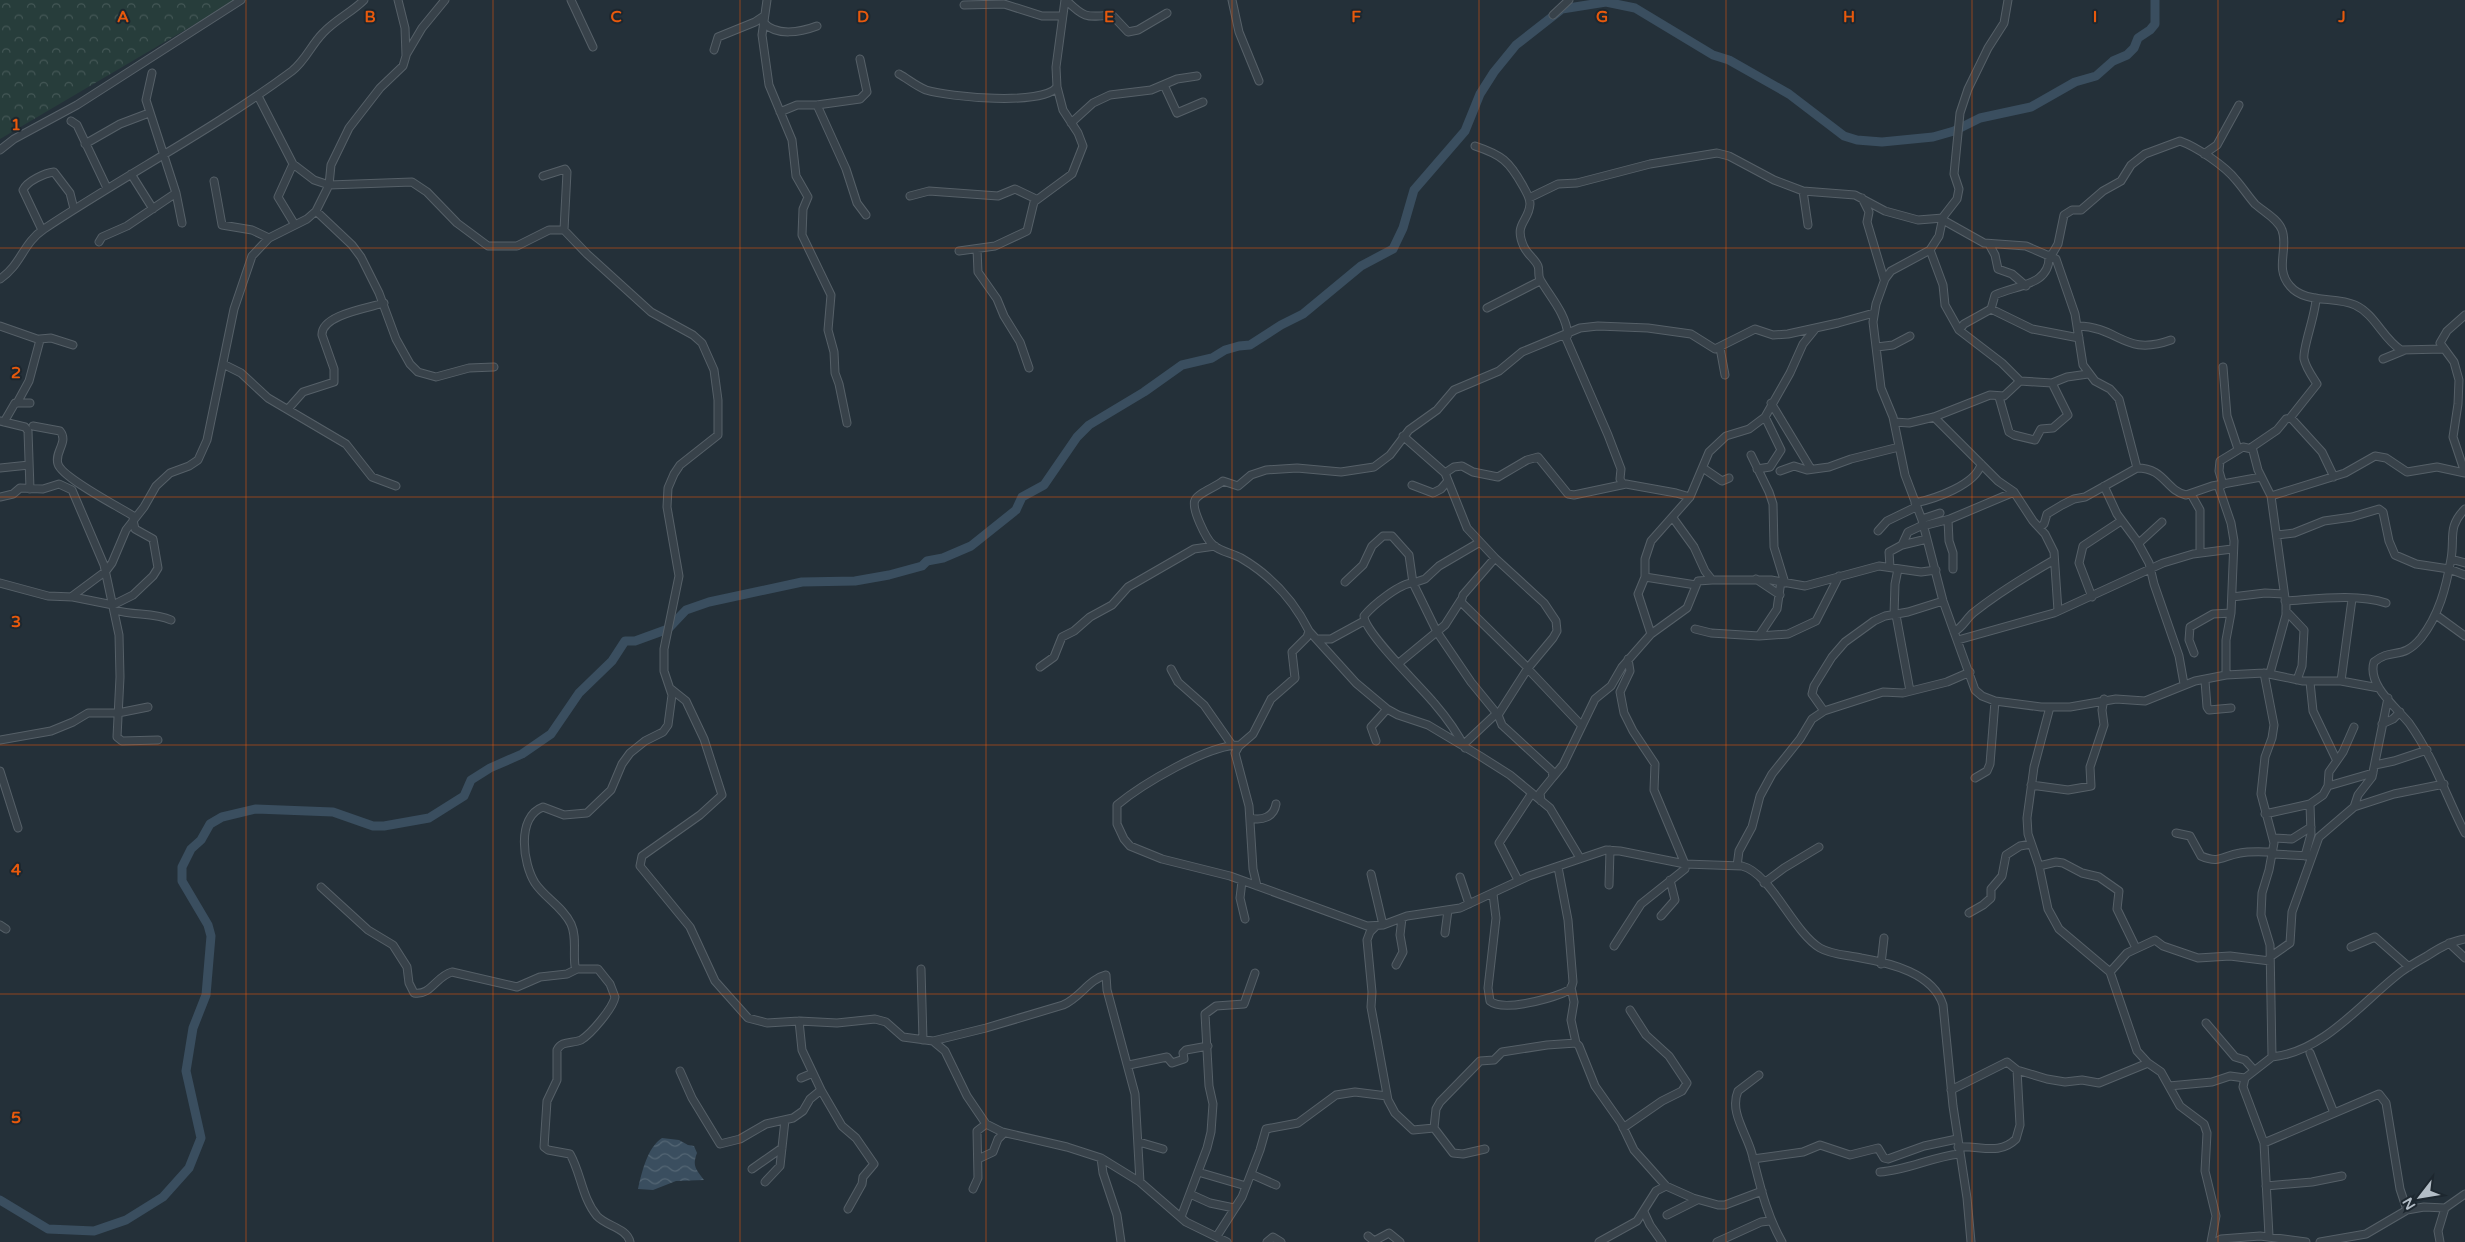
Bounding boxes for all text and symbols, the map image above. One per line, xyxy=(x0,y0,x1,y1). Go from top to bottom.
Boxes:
text: A xyxy=(117,7,129,27)
text: B xyxy=(364,7,376,27)
text: C xyxy=(610,7,622,27)
text: D xyxy=(857,7,869,27)
text: E xyxy=(1104,7,1114,27)
text: F xyxy=(1351,7,1361,27)
text: G xyxy=(1596,7,1608,27)
text: H xyxy=(1843,7,1855,27)
text: I xyxy=(2093,7,2097,27)
text: J xyxy=(2337,7,2346,27)
text: 1 xyxy=(11,115,21,135)
text: 2 xyxy=(11,363,21,383)
text: 3 xyxy=(11,612,21,632)
text: 4 xyxy=(11,860,21,880)
text: 5 xyxy=(11,1108,21,1128)
north arrow xyxy=(2395,1172,2445,1222)
text: N xyxy=(2399,1194,2419,1213)

